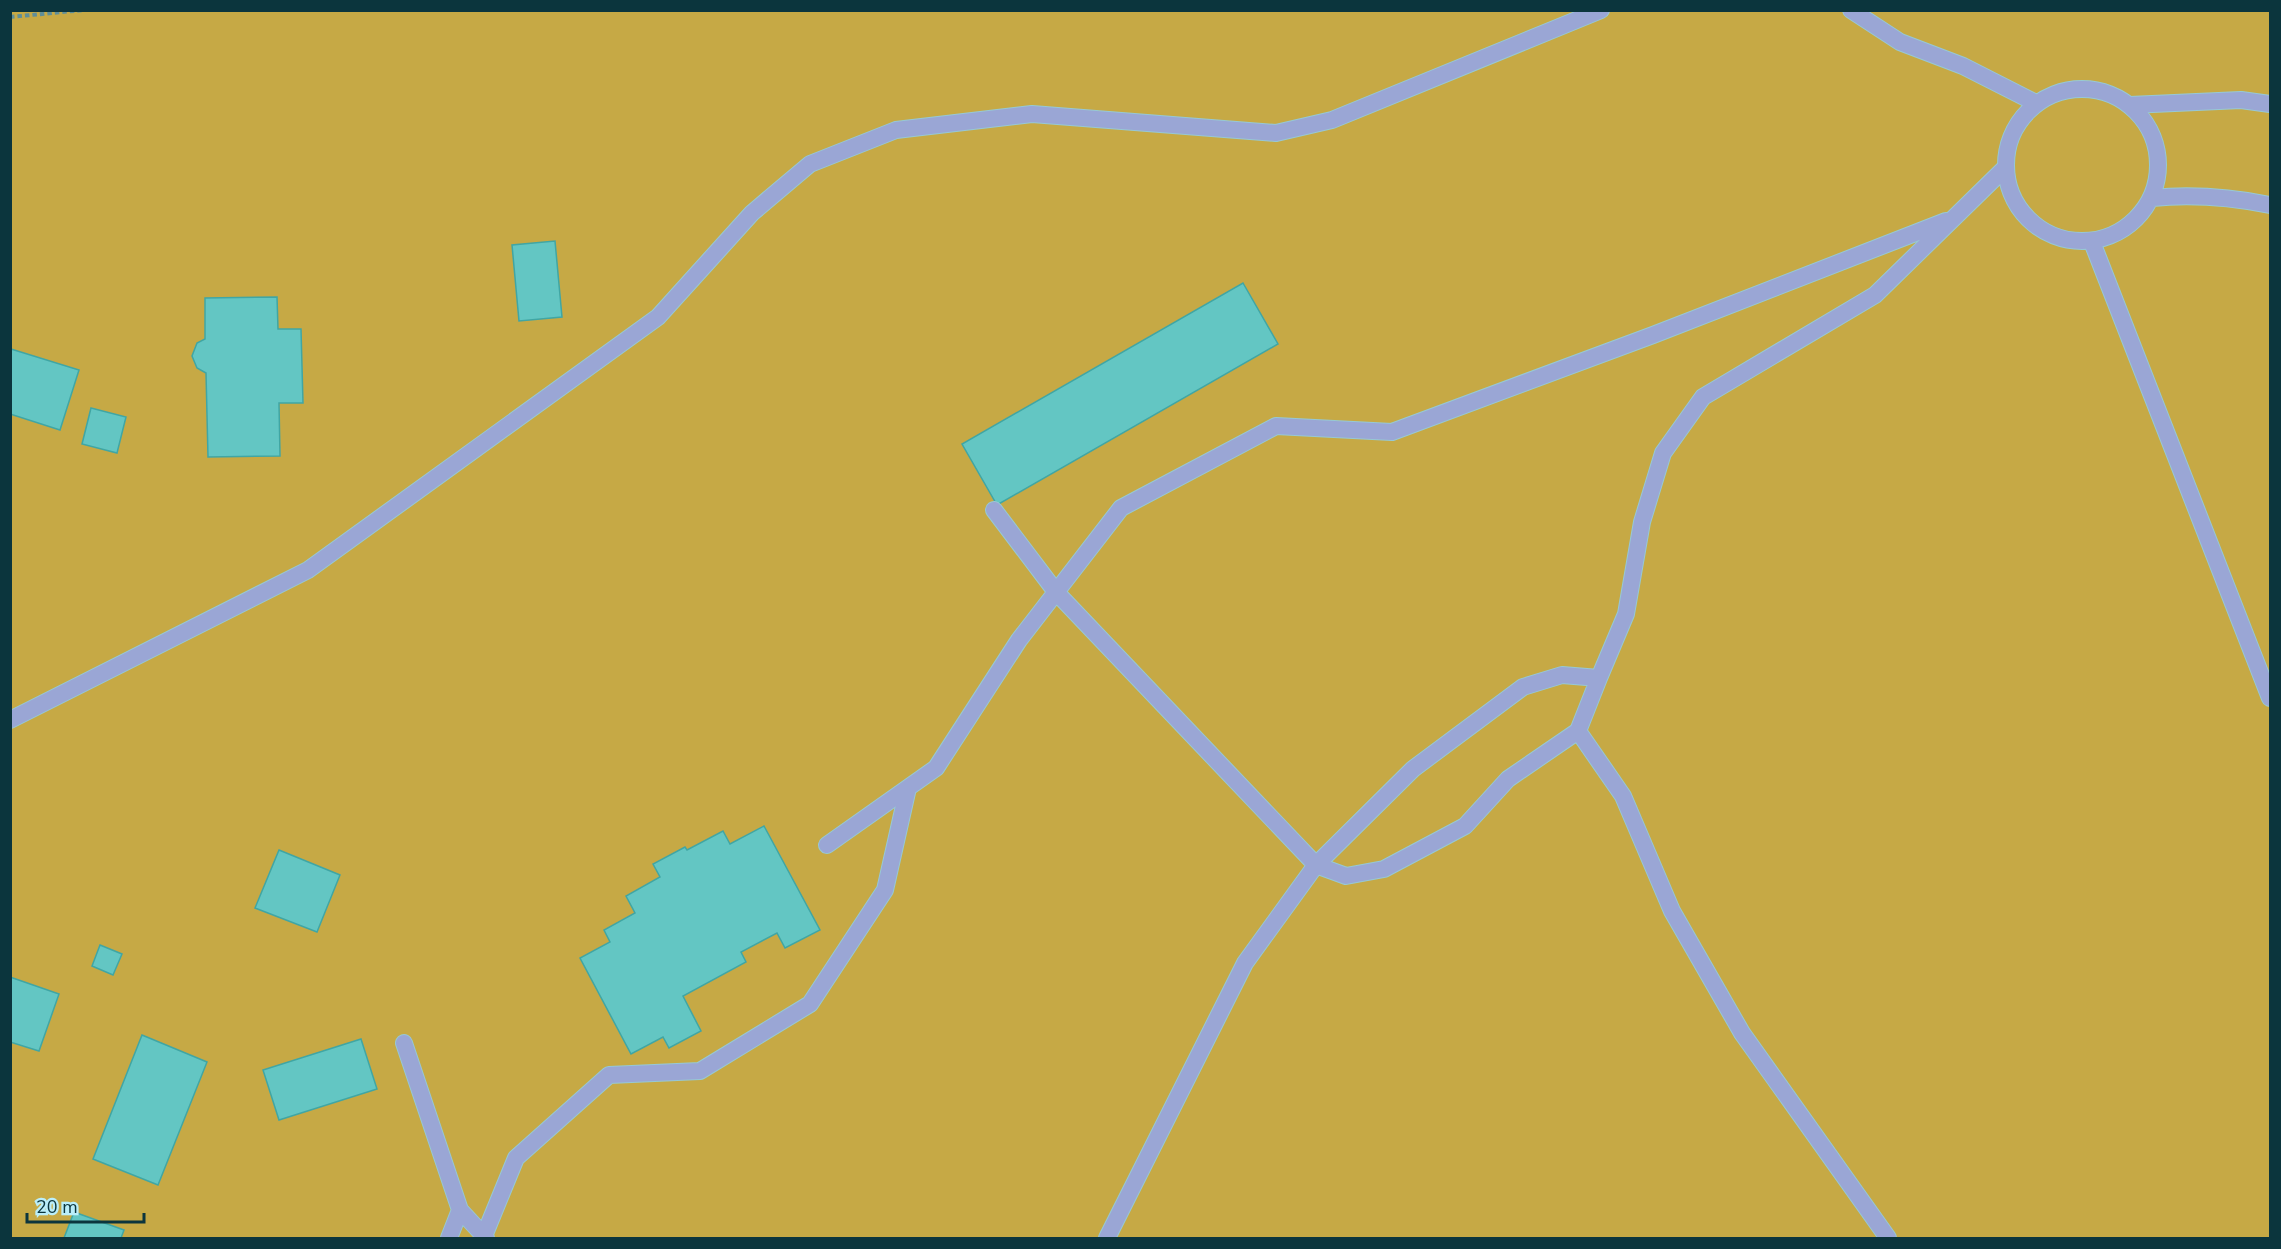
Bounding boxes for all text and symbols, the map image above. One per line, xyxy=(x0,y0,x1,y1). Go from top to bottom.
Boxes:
scale bar xyxy=(27,1186,144,1224)
text: 20 m xyxy=(36,1195,78,1219)

